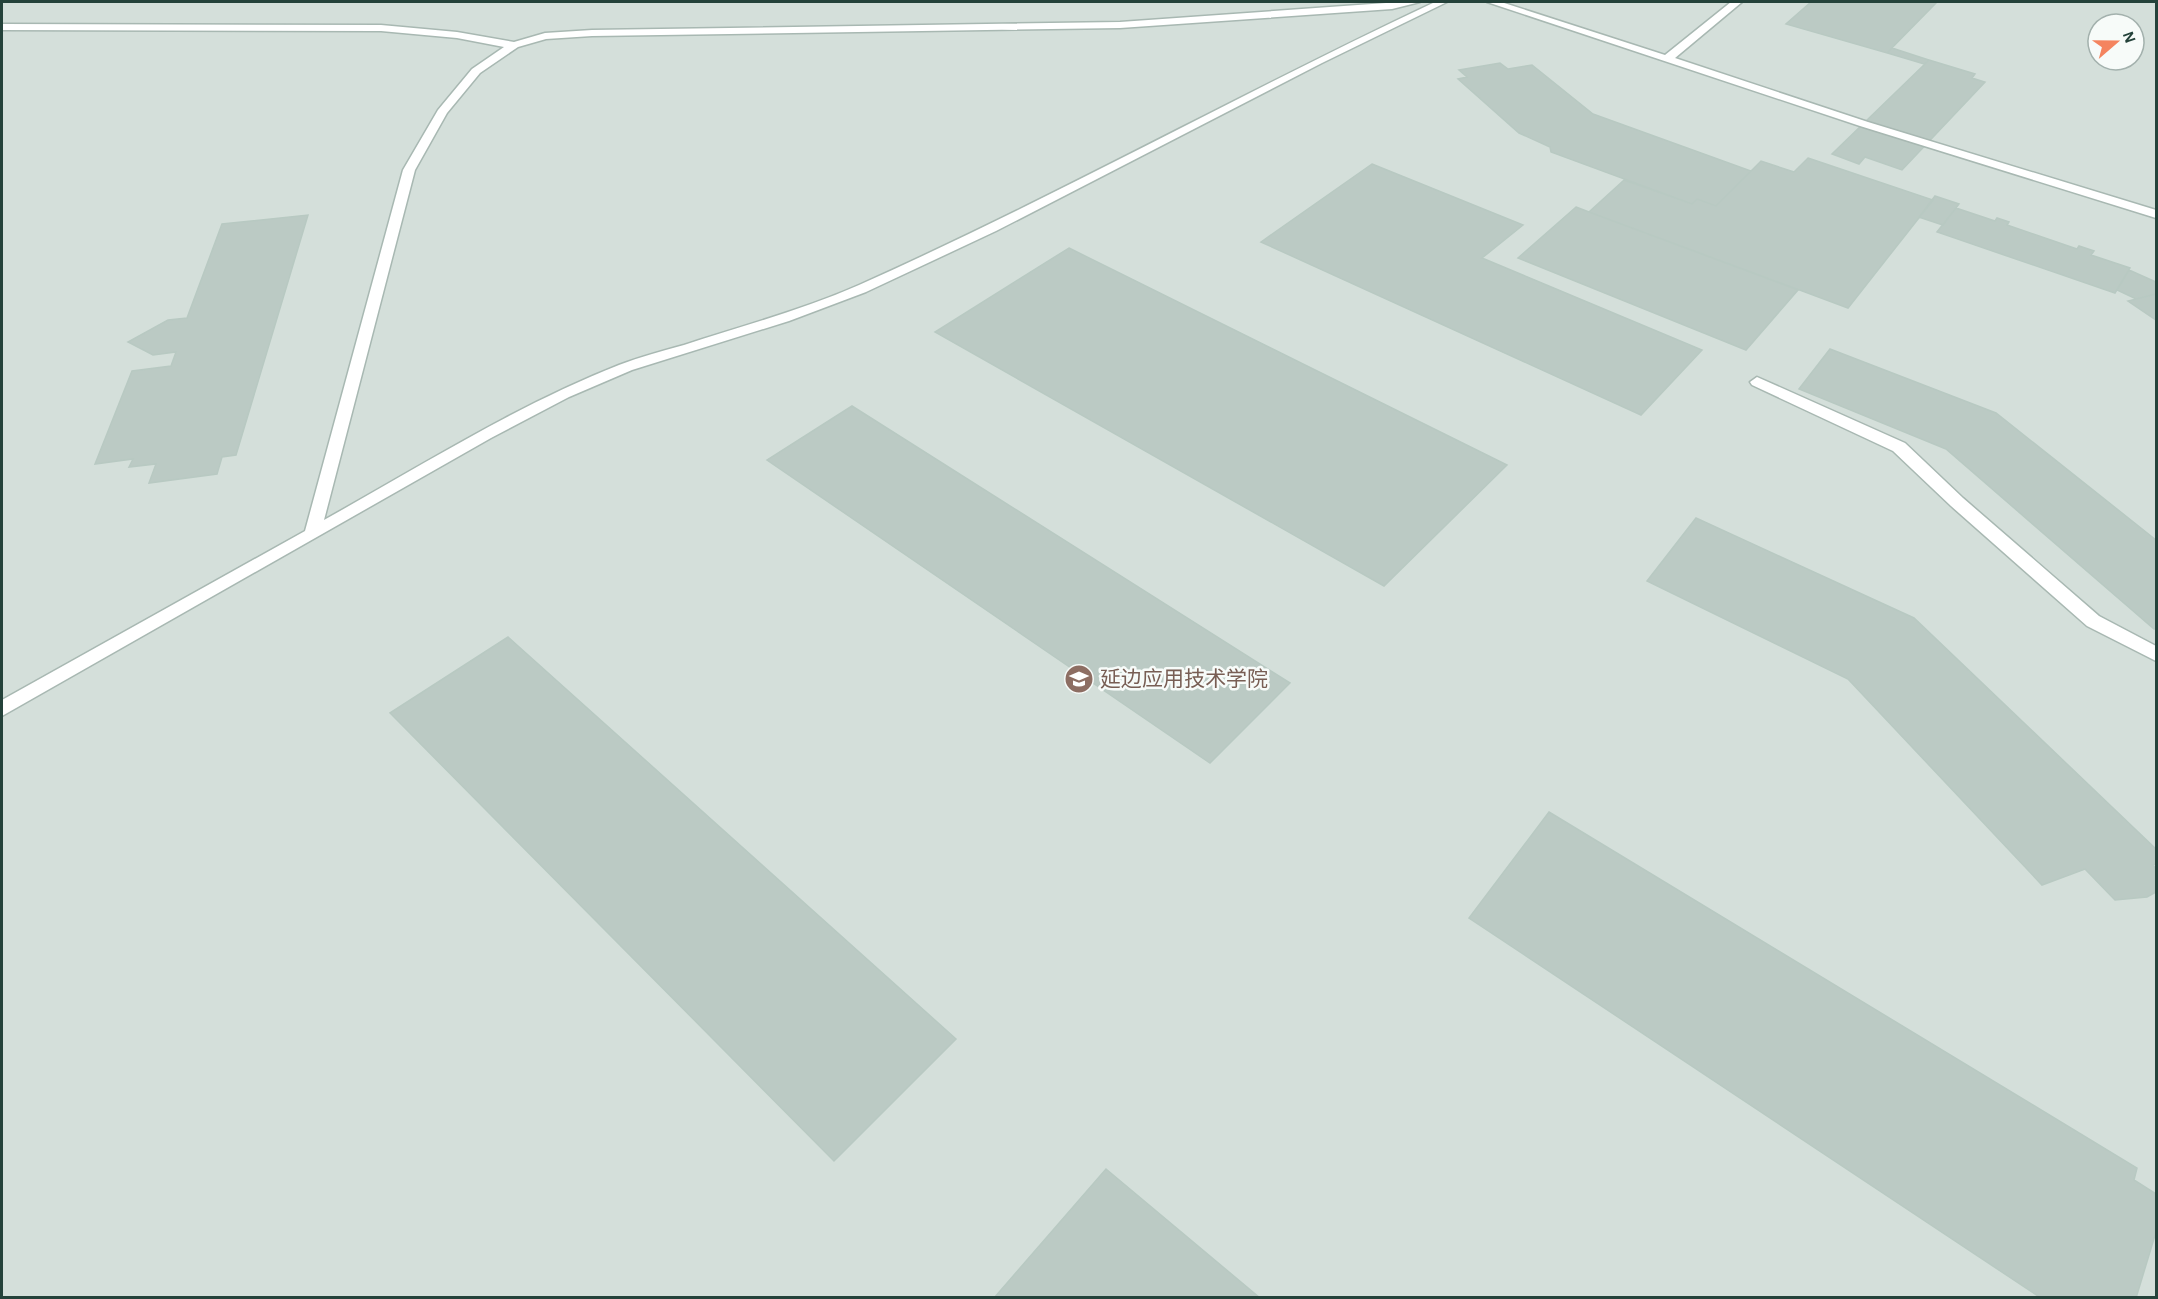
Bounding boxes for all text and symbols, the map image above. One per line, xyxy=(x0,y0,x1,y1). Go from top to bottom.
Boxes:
north arrow xyxy=(2086,12,2146,72)
text: N xyxy=(2120,29,2139,45)
school or university icon: 延边应用技术学院 xyxy=(1063,663,1095,695)
place label: 延边应用技术学院 xyxy=(1100,668,1268,690)

